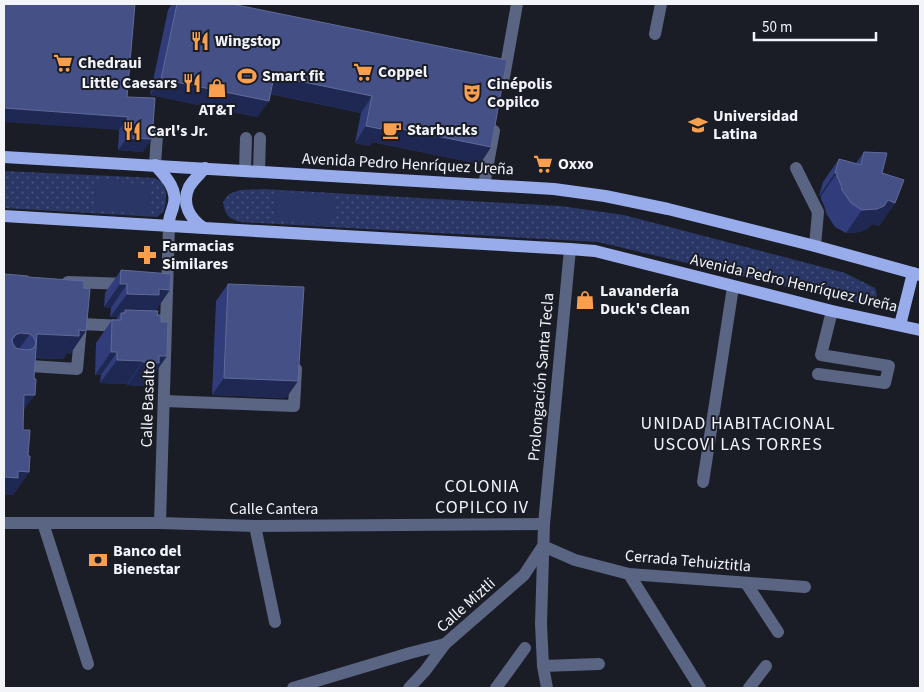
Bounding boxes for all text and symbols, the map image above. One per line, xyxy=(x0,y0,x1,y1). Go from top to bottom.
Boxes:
scale bar xyxy=(754,10,876,42)
text: 50 m xyxy=(762,17,792,38)
restaurant icon: Wingstop xyxy=(189,30,211,52)
place label: Wingstop xyxy=(215,30,281,52)
supermarket icon: Chedraui xyxy=(52,52,74,74)
place label: Chedraui xyxy=(78,52,142,74)
supermarket icon: Coppel xyxy=(352,61,374,83)
place label: Coppel xyxy=(378,61,428,83)
sports icon: Smart fit xyxy=(236,65,258,87)
place label: Smart fit xyxy=(262,65,325,87)
place label: Little Caesars xyxy=(81,72,177,94)
restaurant icon: Little Caesars xyxy=(181,72,203,94)
place label: Cinépolis Copilco xyxy=(487,73,552,113)
shop icon: AT&T xyxy=(206,77,228,99)
theatre icon: Cinépolis Copilco xyxy=(461,82,483,104)
place label: AT&T xyxy=(198,99,235,121)
place label: Universidad Latina xyxy=(713,105,798,145)
school or university icon: Universidad Latina xyxy=(687,114,709,136)
cafe icon: Starbucks xyxy=(381,119,403,141)
place label: Starbucks xyxy=(407,119,478,141)
restaurant icon: Carl's Jr. xyxy=(121,120,143,142)
place label: Carl's Jr. xyxy=(147,120,208,142)
street label: Avenida Pedro Henríquez Ureña xyxy=(302,147,514,181)
supermarket icon: Oxxo xyxy=(532,153,554,175)
place label: Oxxo xyxy=(558,153,594,175)
place label: Farmacias Similares xyxy=(162,235,234,275)
pharmacy icon: Farmacias Similares xyxy=(136,244,158,266)
street label: Avenida Pedro Henríquez Ureña xyxy=(688,248,900,318)
place label: Lavandería Duck's Clean xyxy=(600,280,690,320)
shop icon: Lavandería Duck's Clean xyxy=(574,289,596,311)
street label: Prolongación Santa Tecla xyxy=(523,292,559,462)
street label: Calle Basalto xyxy=(135,360,161,448)
district label: UNIDAD HABITACIONAL USCOVI LAS TORRES xyxy=(641,411,835,457)
district label: COLONIA COPILCO IV xyxy=(435,474,529,520)
street label: Calle Cantera xyxy=(230,498,318,520)
place label: Banco del Bienestar xyxy=(113,540,182,580)
street label: Cerrada Tehuiztitla xyxy=(624,545,752,577)
bank icon: Banco del Bienestar xyxy=(87,549,109,571)
street label: Calle Miztli xyxy=(432,573,500,637)

